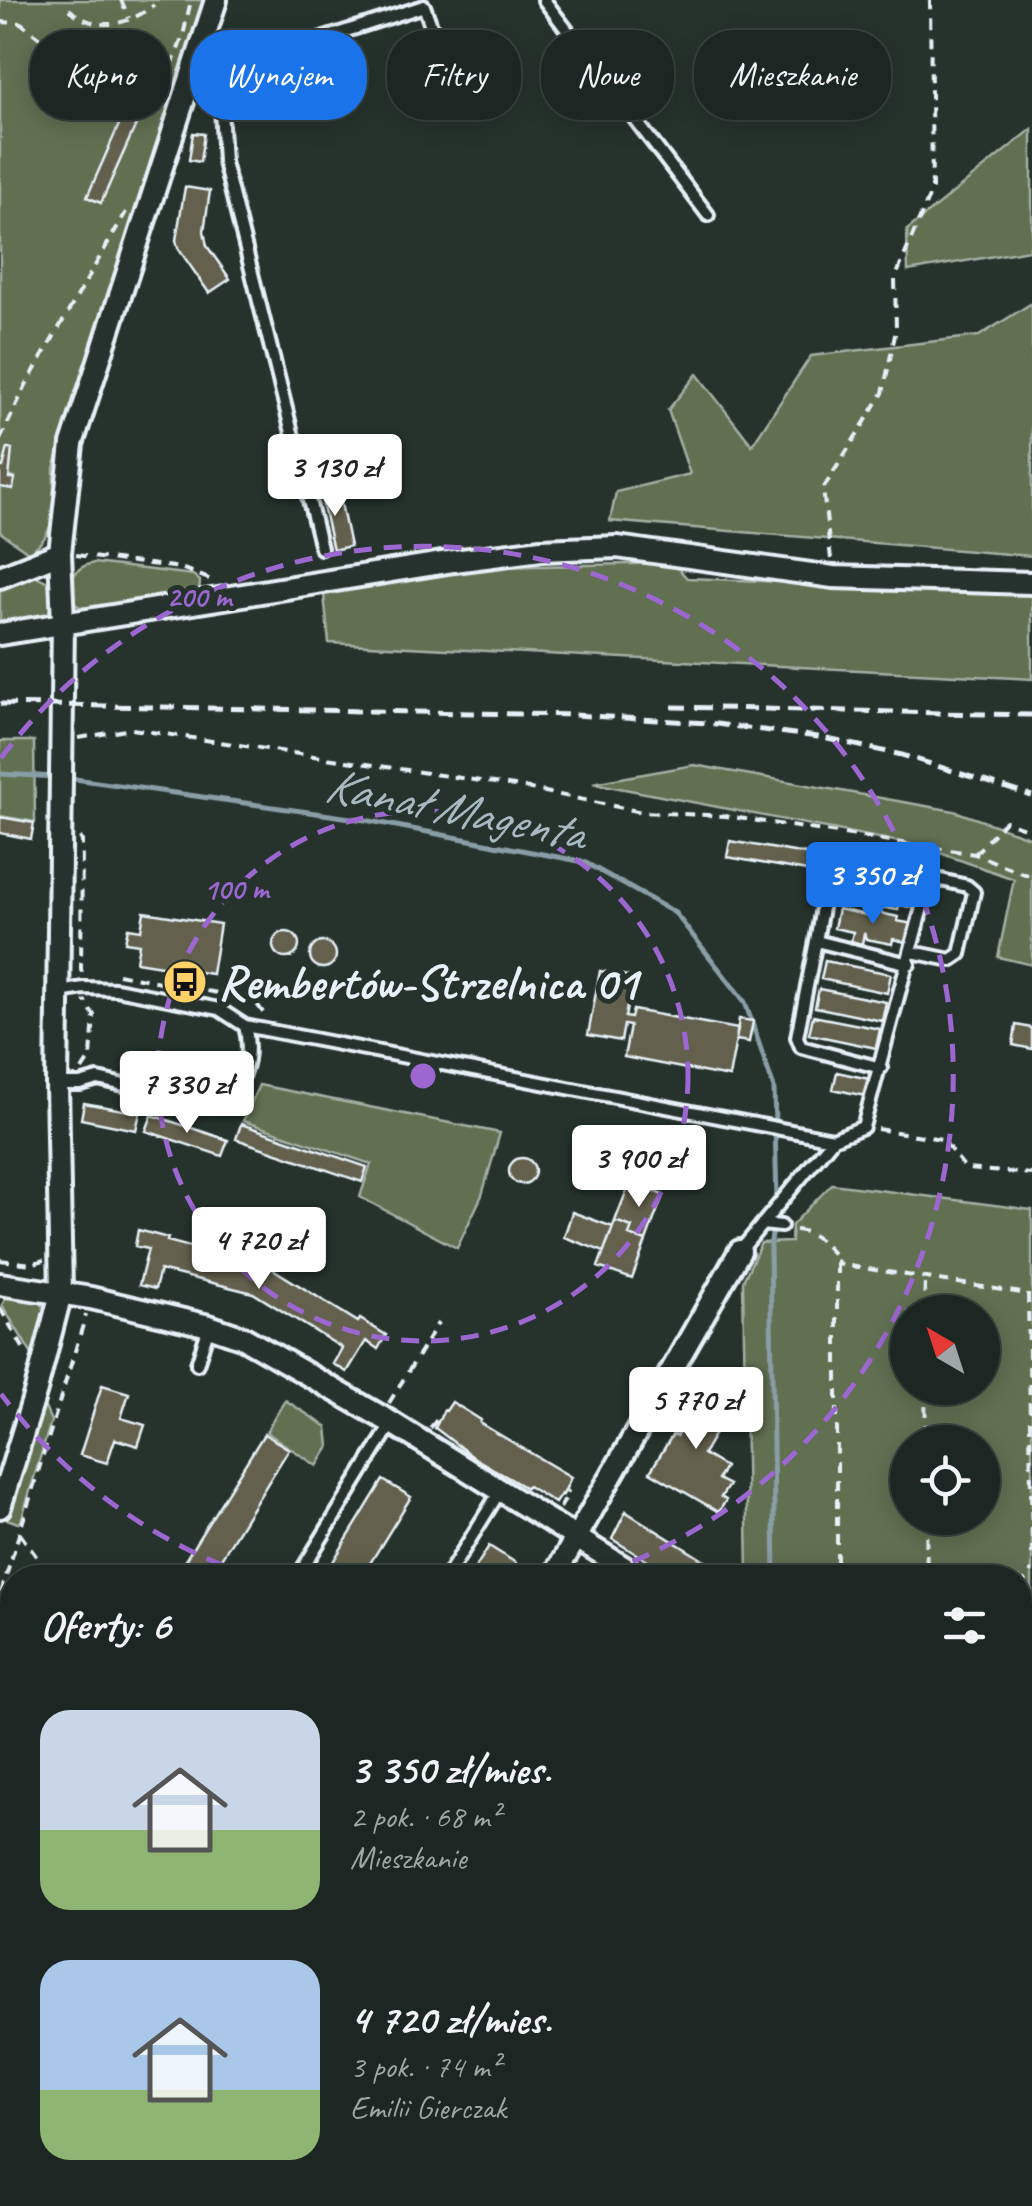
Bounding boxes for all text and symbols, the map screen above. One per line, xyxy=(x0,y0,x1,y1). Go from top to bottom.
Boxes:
chip: Kupno xyxy=(30,30,170,120)
chip: Wynajem xyxy=(190,30,367,120)
chip: Filtry xyxy=(387,30,521,120)
chip: Nowe xyxy=(541,30,674,120)
chip: Mieszkanie xyxy=(694,30,891,120)
pin: 3 130 zł xyxy=(232,434,438,519)
text: 3 130 zł xyxy=(290,446,380,487)
text: 200 m xyxy=(167,578,234,616)
water label: Kanał Magenta xyxy=(320,753,595,865)
pin: 3 350 zł xyxy=(770,842,976,927)
text: 3 350 zł xyxy=(828,854,918,895)
text: 100 m xyxy=(204,870,271,908)
place label: Rembertów-Strzelnica 01 xyxy=(218,953,643,1013)
bus stop icon: Rembertów-Strzelnica 01 xyxy=(162,959,208,1005)
pin: 7 330 zł xyxy=(84,1051,290,1136)
centre of rings xyxy=(405,1058,441,1094)
text: 7 330 zł xyxy=(142,1063,232,1104)
pin: 3 900 zł xyxy=(536,1125,742,1210)
text: 3 900 zł xyxy=(594,1137,684,1178)
pin: 4 720 zł xyxy=(156,1207,362,1292)
text: 4 720 zł xyxy=(214,1219,304,1260)
north arrow xyxy=(890,1295,1000,1405)
map controls xyxy=(890,1295,1000,1535)
pin: 5 770 zł xyxy=(593,1367,799,1452)
text: 5 770 zł xyxy=(651,1379,741,1420)
button: locate xyxy=(890,1425,1000,1535)
icon: filters xyxy=(937,1598,992,1653)
text: Oferty: 6 xyxy=(40,1599,170,1652)
text: 3 350 zł/mies. xyxy=(350,1743,551,1796)
icon: home xyxy=(120,1750,240,1870)
text: 2 pok. · 68 m² xyxy=(350,1796,500,1837)
text: Mieszkanie xyxy=(350,1837,466,1878)
text: 4 720 zł/mies. xyxy=(350,1993,551,2046)
icon: home xyxy=(120,2000,240,2120)
text: 3 pok. · 74 m² xyxy=(350,2046,500,2087)
text: Emilii Gierczak xyxy=(350,2087,506,2128)

